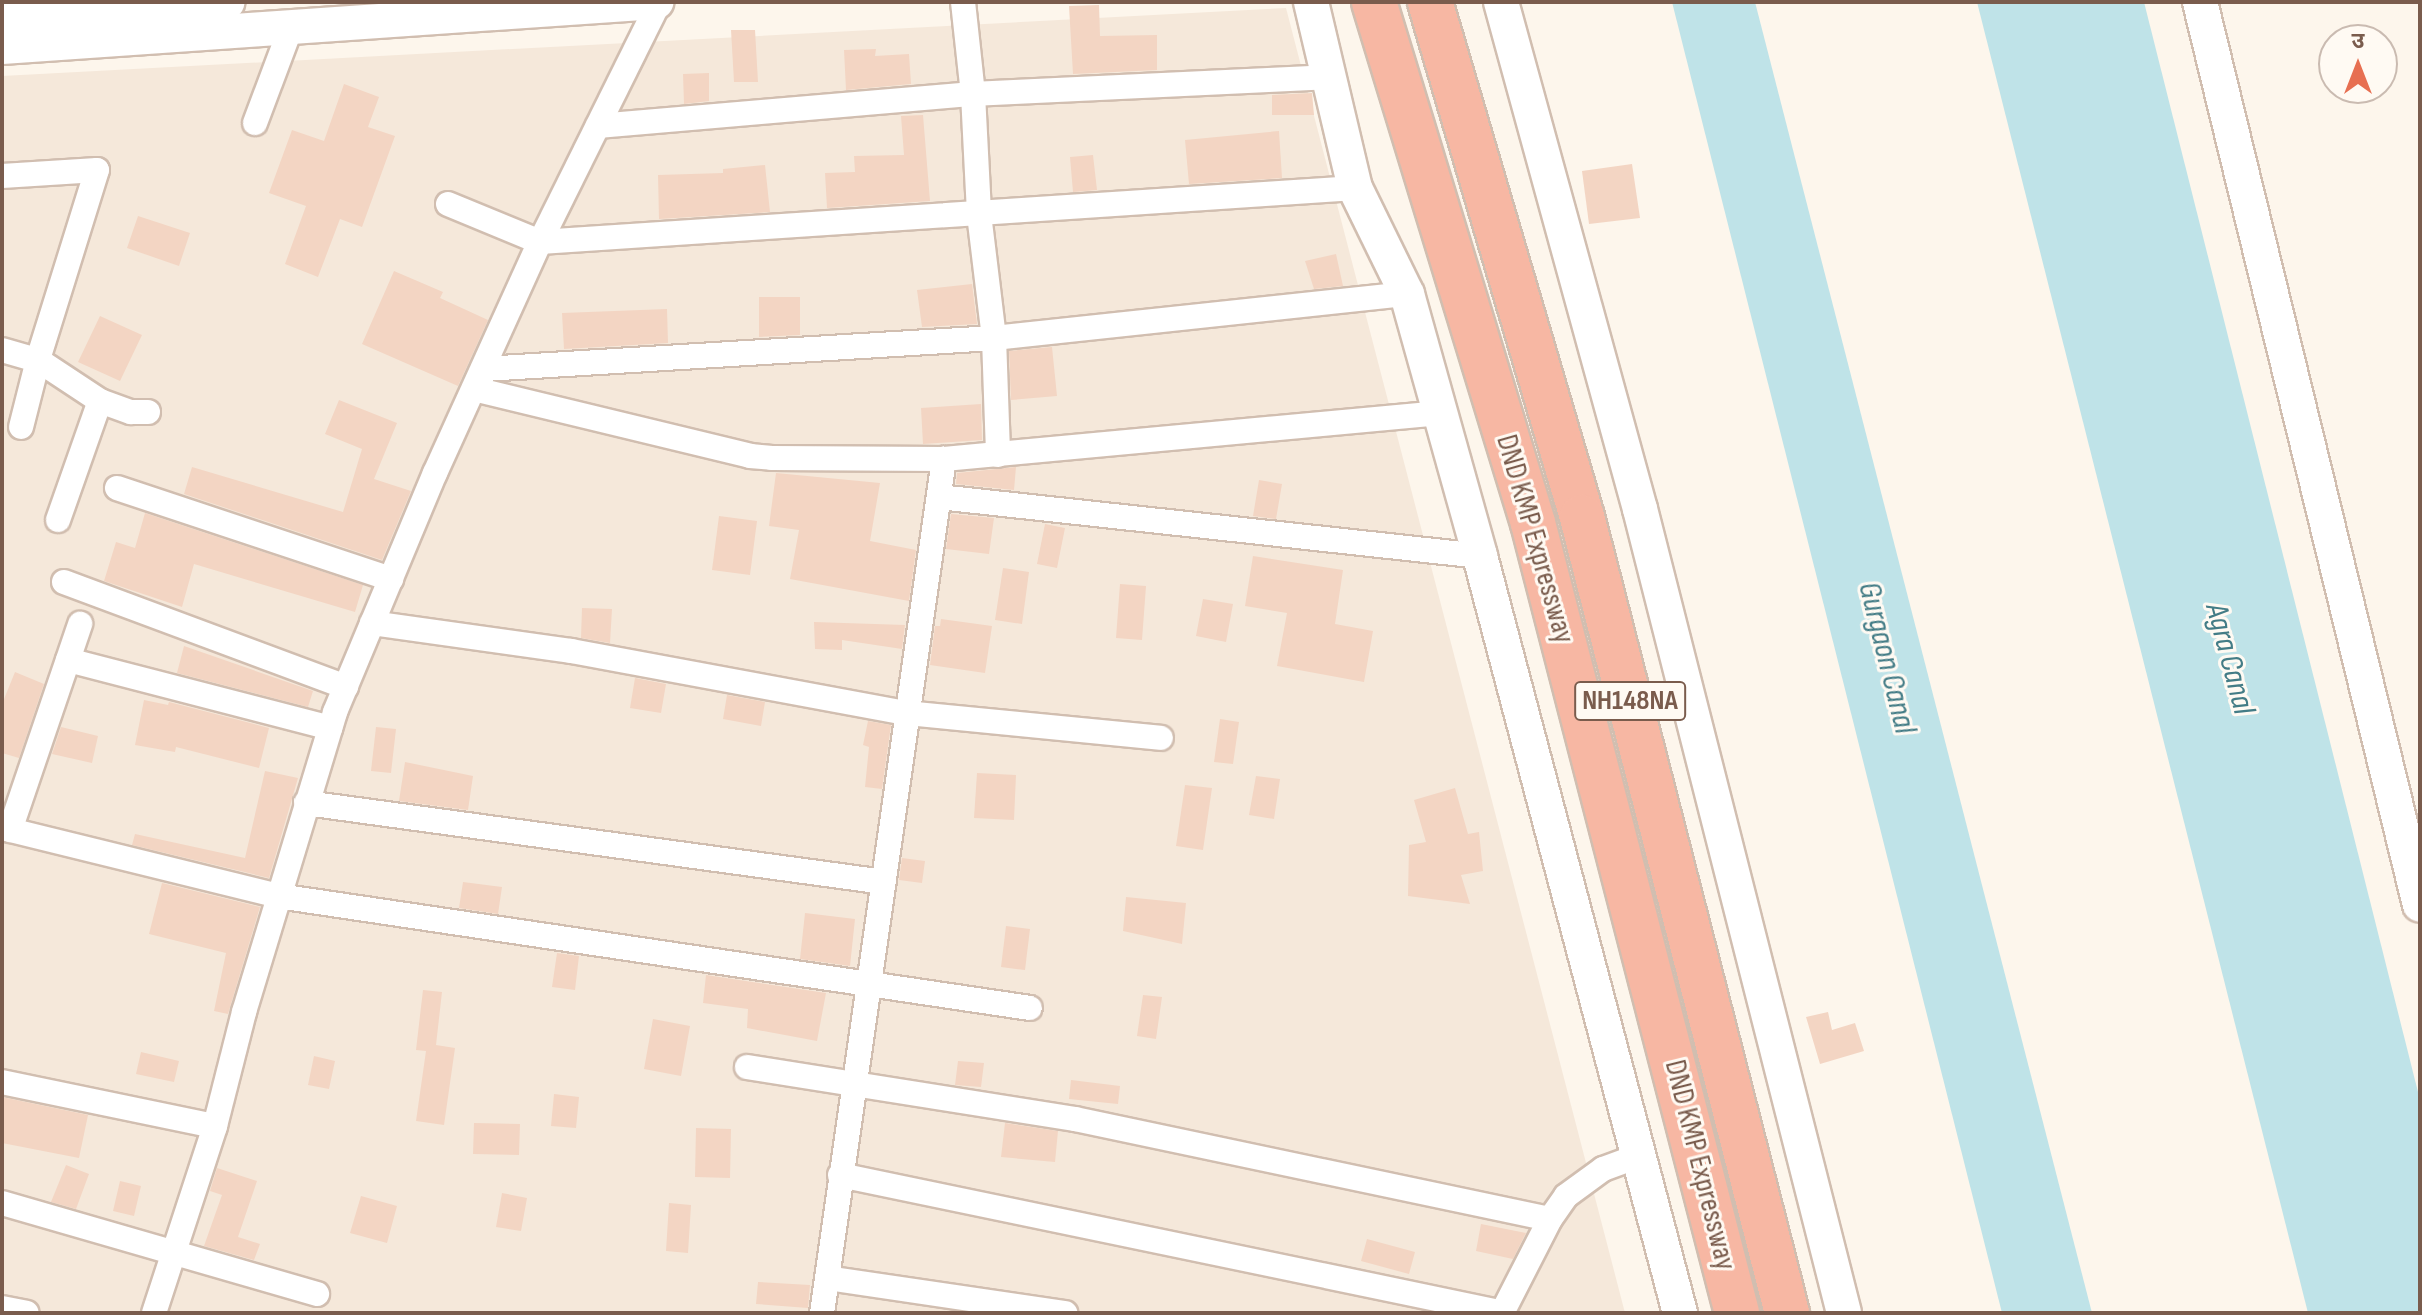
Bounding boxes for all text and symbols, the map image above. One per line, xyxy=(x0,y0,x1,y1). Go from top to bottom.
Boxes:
north arrow xyxy=(2318,24,2398,104)
text: उ xyxy=(2352,28,2364,55)
street label: DND KMP Expressway xyxy=(1488,431,1582,647)
water label: Gurgaon Canal xyxy=(1849,578,1923,738)
water label: Agra Canal xyxy=(2196,599,2262,719)
road number: NH148NA xyxy=(1574,677,1686,725)
street label: DND KMP Expressway xyxy=(1656,1056,1744,1274)

